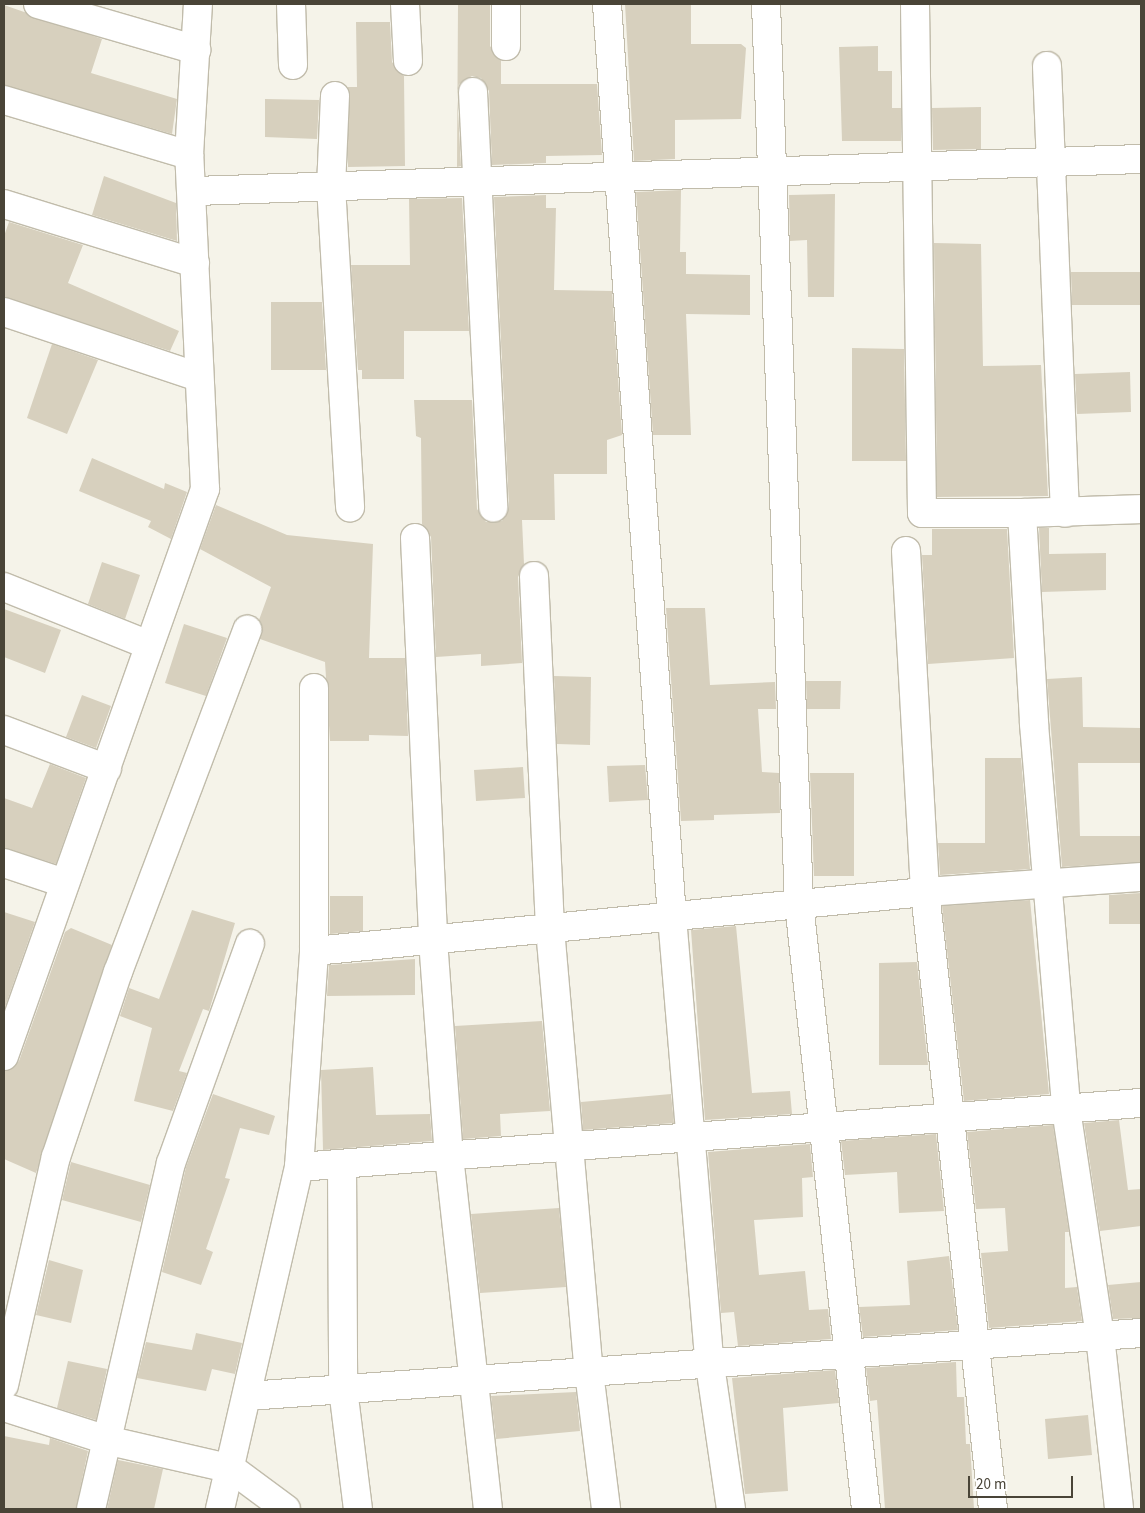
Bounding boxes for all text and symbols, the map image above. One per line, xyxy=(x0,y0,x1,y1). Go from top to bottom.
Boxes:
scale bar xyxy=(970,1466,1075,1498)
text: 20 m xyxy=(976,1474,1006,1495)

